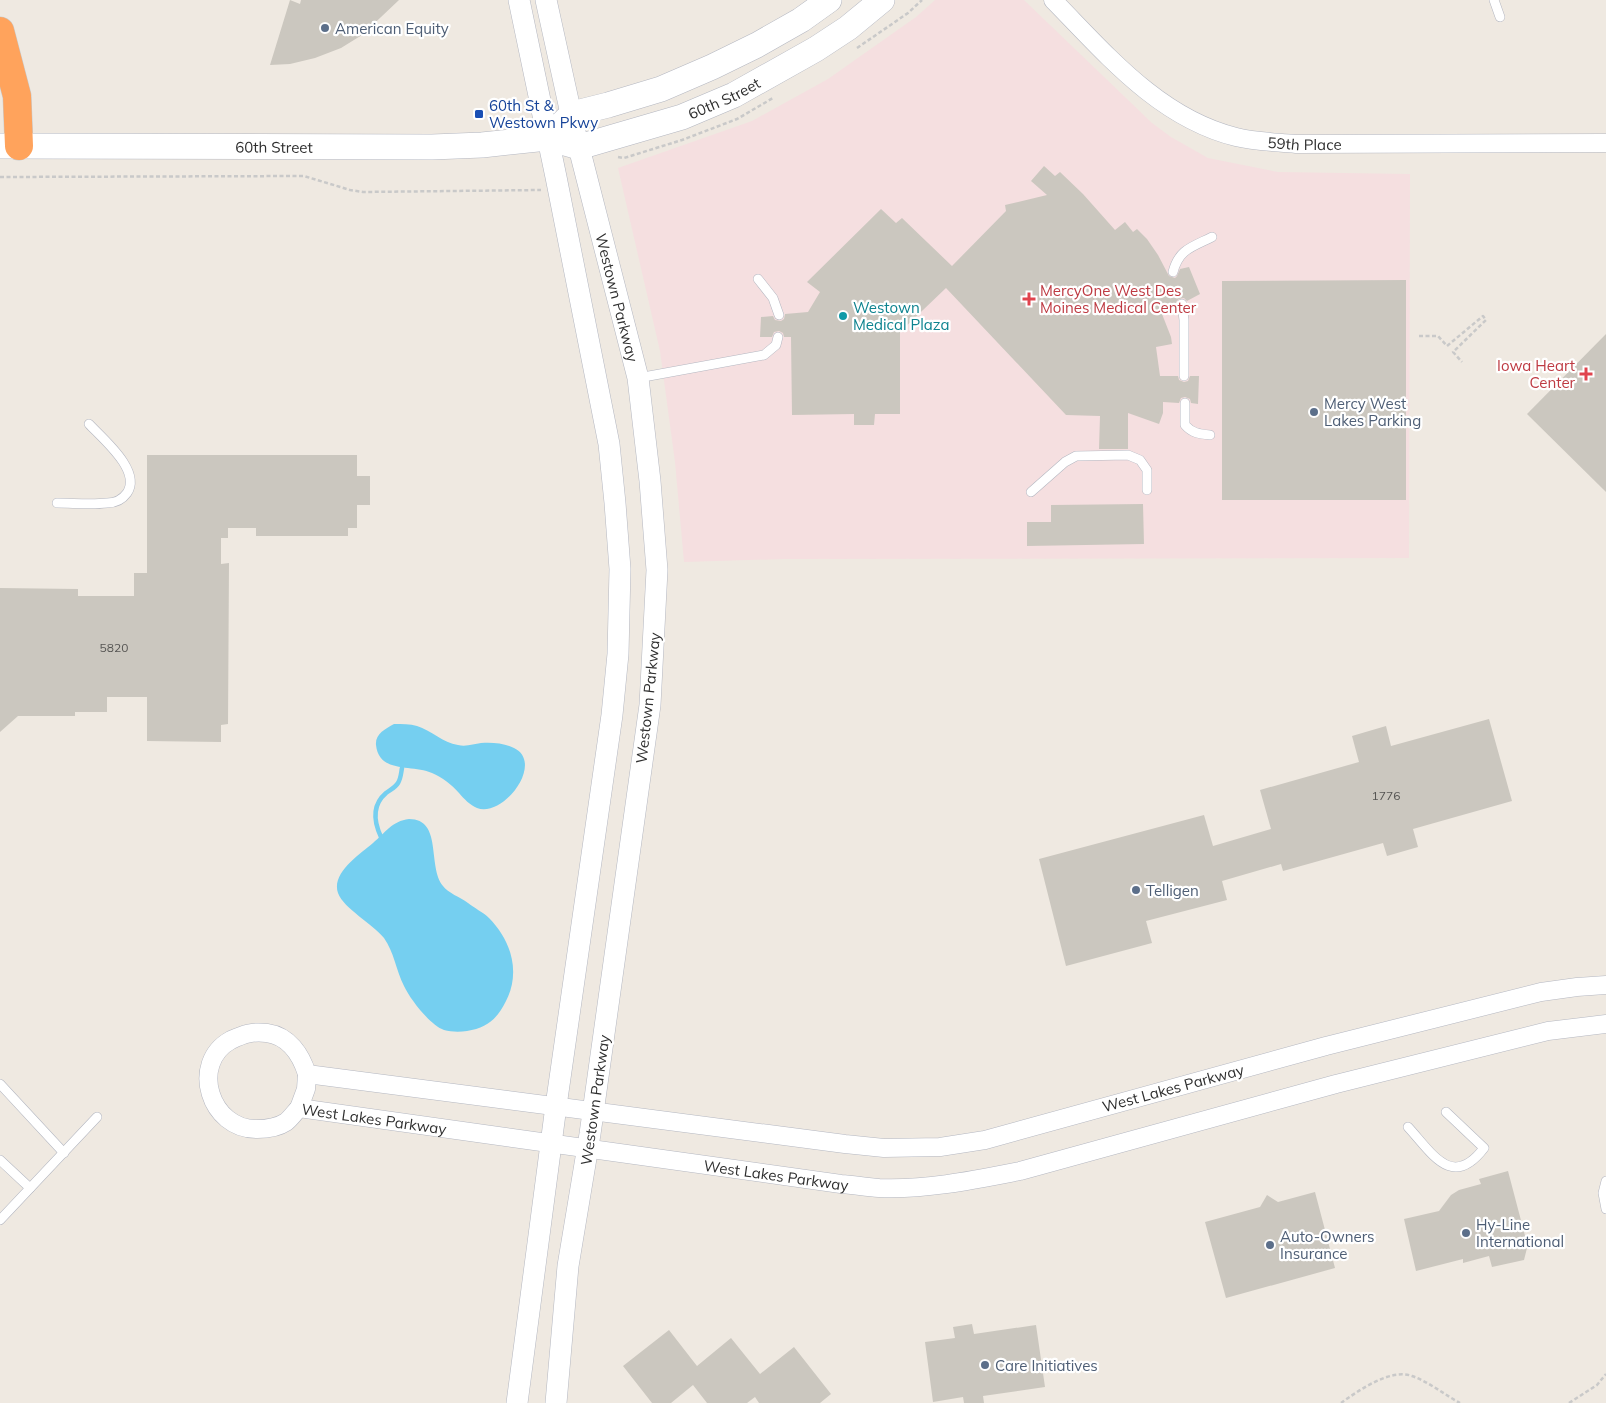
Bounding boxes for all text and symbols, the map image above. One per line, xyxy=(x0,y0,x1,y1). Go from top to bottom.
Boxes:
place label: American Equity xyxy=(335,19,449,38)
marker: American Equity xyxy=(319,22,331,34)
street label: 60th Street xyxy=(685,73,763,123)
place label: 60th St & Westown Pkwy xyxy=(489,96,598,132)
marker: 60th St & Westown Pkwy xyxy=(473,108,485,120)
street label: 59th Place xyxy=(1267,132,1342,154)
street label: 60th Street xyxy=(235,137,313,156)
street label: Westown Parkway xyxy=(592,231,643,364)
place label: MercyOne West Des Moines Medical Center xyxy=(1040,281,1197,317)
marker: MercyOne West Des Moines Medical Center xyxy=(1022,292,1036,306)
place label: Westown Medical Plaza xyxy=(853,298,950,334)
marker: Westown Medical Plaza xyxy=(837,310,849,322)
place label: Iowa Heart Center xyxy=(1497,356,1576,392)
marker: Iowa Heart Center xyxy=(1579,367,1593,381)
place label: Mercy West Lakes Parking xyxy=(1324,394,1421,430)
marker: Mercy West Lakes Parking xyxy=(1308,406,1320,418)
street label: Westown Parkway xyxy=(632,631,664,765)
house number: 5820 xyxy=(100,640,128,655)
house number: 1776 xyxy=(1372,788,1400,803)
place label: Telligen xyxy=(1146,881,1199,900)
marker: Telligen xyxy=(1130,884,1142,896)
street label: Westown Parkway xyxy=(576,1033,614,1167)
street label: West Lakes Parkway xyxy=(1100,1060,1246,1116)
street label: West Lakes Parkway xyxy=(300,1099,448,1138)
street label: West Lakes Parkway xyxy=(703,1155,849,1194)
place label: Hy-Line International xyxy=(1476,1215,1564,1251)
place label: Auto-Owners Insurance xyxy=(1280,1227,1374,1263)
marker: Hy-Line International xyxy=(1460,1227,1472,1239)
marker: Auto-Owners Insurance xyxy=(1264,1239,1276,1251)
place label: Care Initiatives xyxy=(995,1356,1098,1375)
marker: Care Initiatives xyxy=(979,1359,991,1371)

